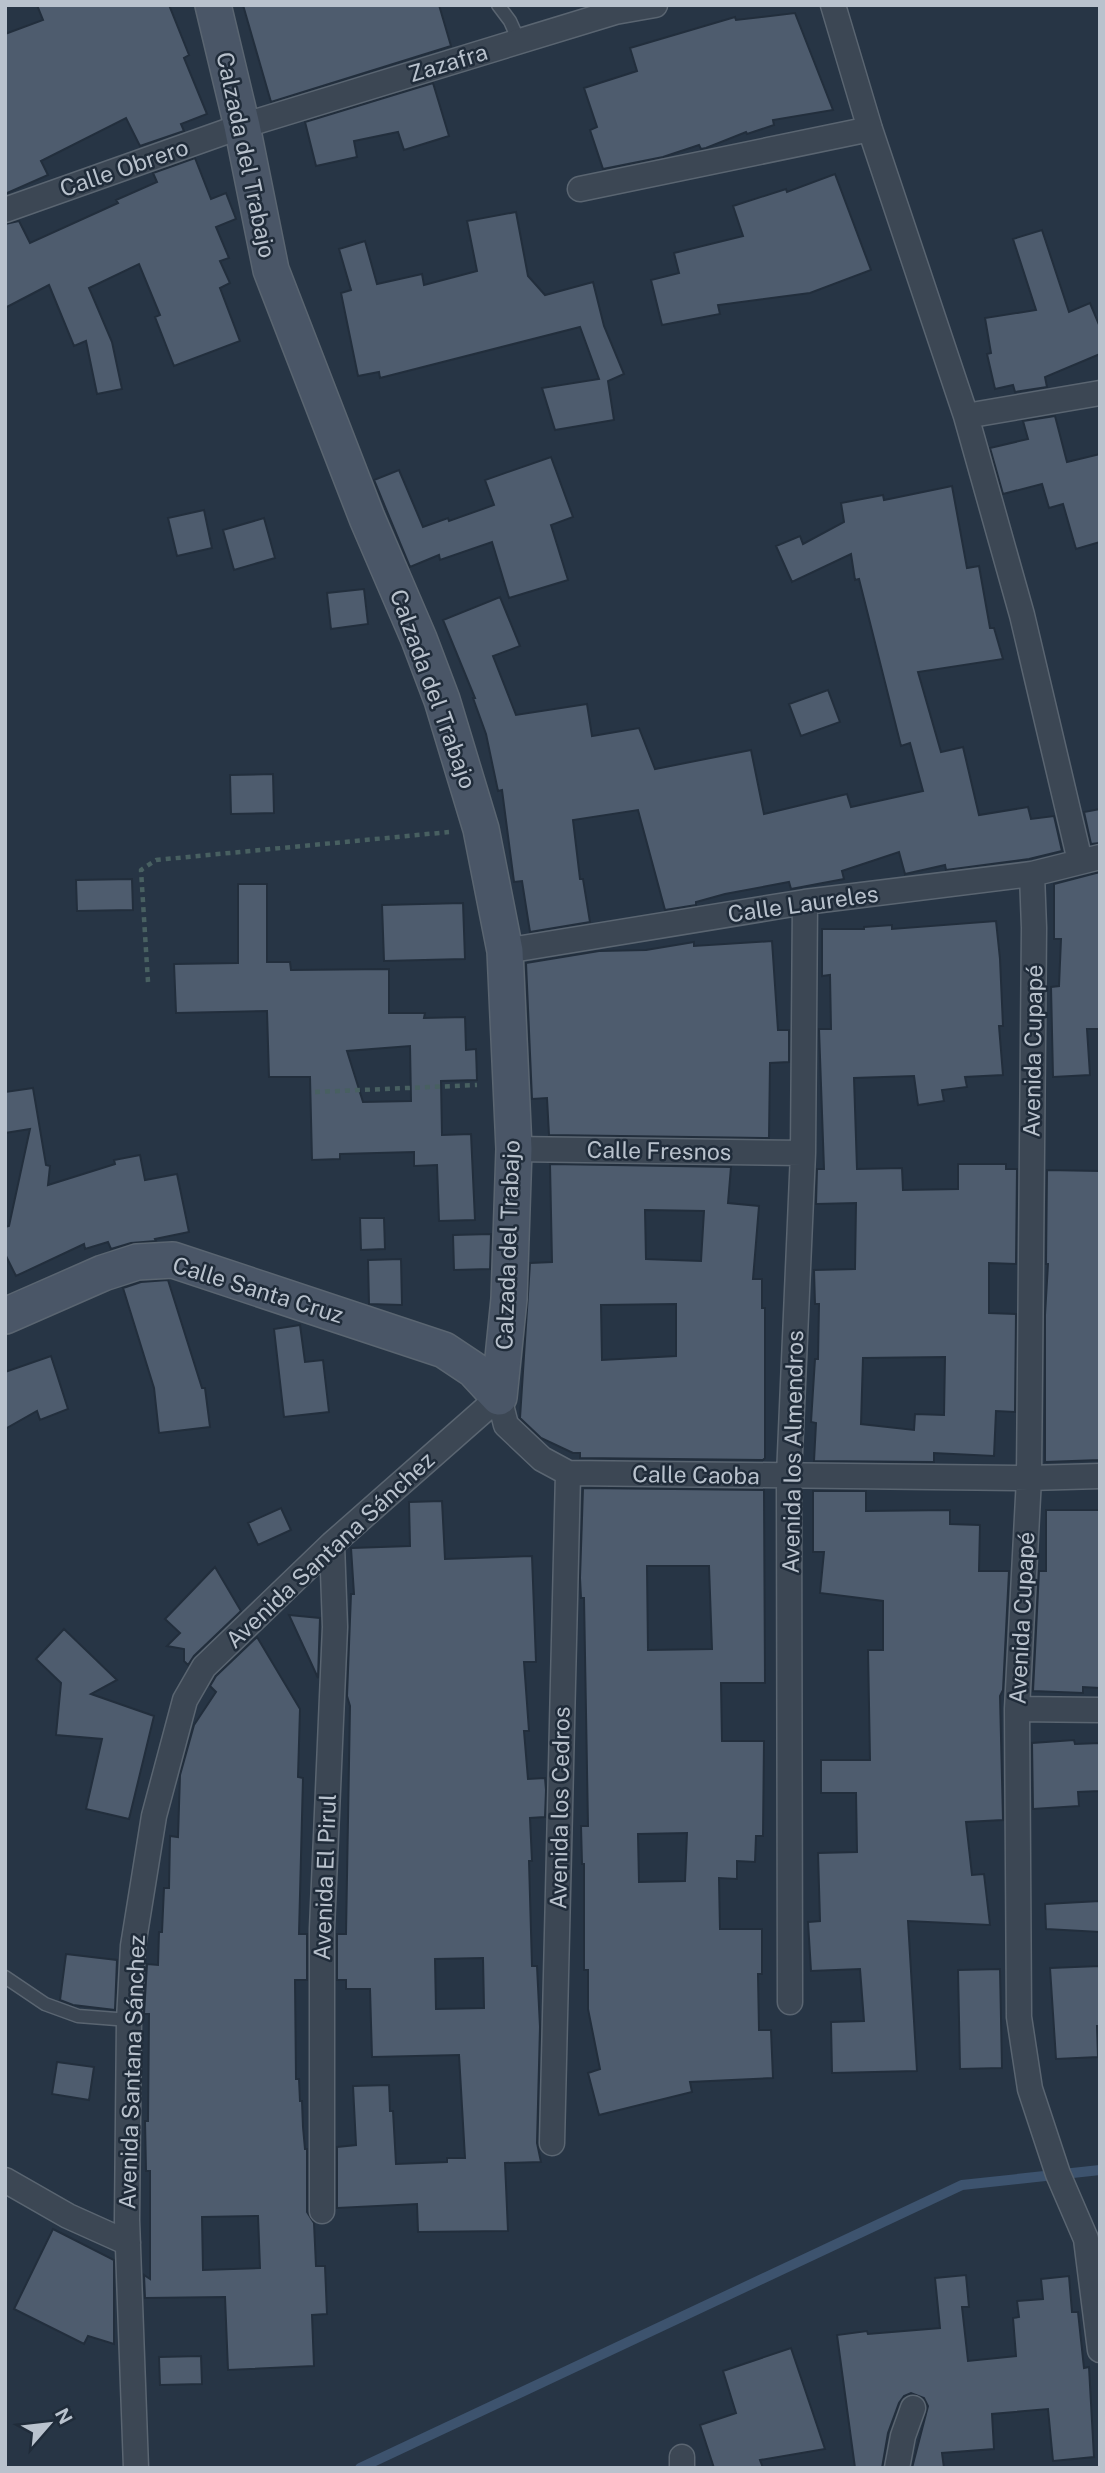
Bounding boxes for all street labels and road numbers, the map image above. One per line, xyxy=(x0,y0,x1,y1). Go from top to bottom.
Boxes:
street label: Zazafra xyxy=(405,38,491,87)
street label: Calzada del Trabajo xyxy=(211,49,282,260)
street label: Calle Obrero xyxy=(56,133,192,202)
street label: Calzada del Trabajo xyxy=(385,586,482,792)
street label: Calle Laureles xyxy=(726,880,880,927)
street label: Avenida Cupapé xyxy=(1017,964,1048,1138)
street label: Calle Fresnos xyxy=(586,1136,732,1165)
street label: Calzada del Trabajo xyxy=(490,1140,525,1350)
street label: Calle Santa Cruz xyxy=(170,1251,347,1328)
street label: Avenida los Almendros xyxy=(777,1330,808,1574)
street label: Avenida Santana Sánchez xyxy=(220,1446,439,1653)
street label: Calle Caoba xyxy=(632,1460,760,1489)
street label: Avenida Cupapé xyxy=(1004,1531,1040,1705)
street label: Avenida los Cedros xyxy=(544,1706,575,1910)
street label: Avenida El Pirul xyxy=(308,1793,341,1961)
street label: Avenida Santana Sánchez xyxy=(113,1934,150,2210)

